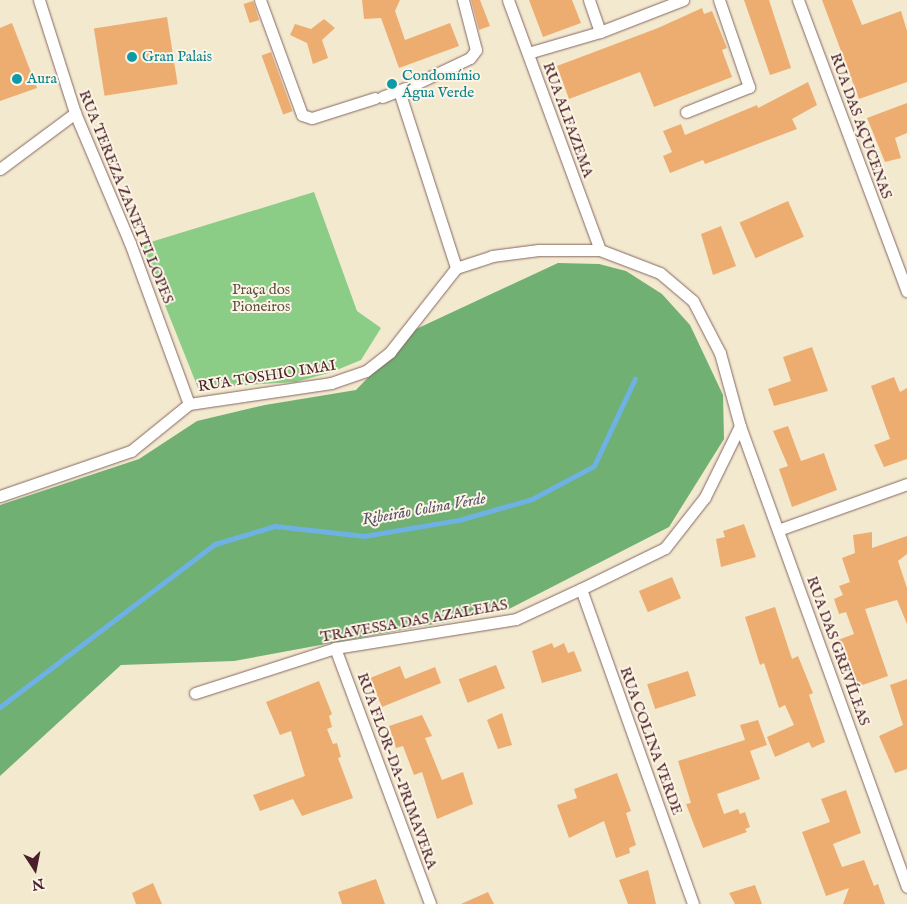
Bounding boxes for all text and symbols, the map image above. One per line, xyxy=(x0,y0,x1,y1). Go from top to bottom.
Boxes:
place label: Gran Palais xyxy=(142,48,212,66)
marker: Gran Palais xyxy=(126,51,138,63)
street label: RUA DAS AÇUCENAS xyxy=(826,51,896,201)
street label: RUA ALFAZEMA xyxy=(539,60,597,180)
place label: Condomínio Água Verde xyxy=(402,66,480,101)
place label: Aura xyxy=(27,70,57,88)
marker: Aura xyxy=(11,73,23,85)
marker: Condomínio Água Verde xyxy=(386,78,398,90)
street label: RUA TEREZA ZANETTI LOPES xyxy=(75,88,177,306)
park label: Praça dos Pioneiros xyxy=(232,280,290,315)
street label: RUA TOSHIO IMAI xyxy=(197,356,337,396)
water label: Ribeirão Colina Verde xyxy=(361,490,487,530)
street label: RUA DAS GREVÍLEAS xyxy=(803,574,873,728)
street label: TRAVESSA DAS AZALEIAS xyxy=(319,596,509,646)
street label: RUA COLINA VERDE xyxy=(616,665,686,817)
street label: RUA FLOR-DA-PRIMAVERA xyxy=(353,670,441,872)
north arrow xyxy=(10,844,60,894)
text: N xyxy=(30,874,46,894)

